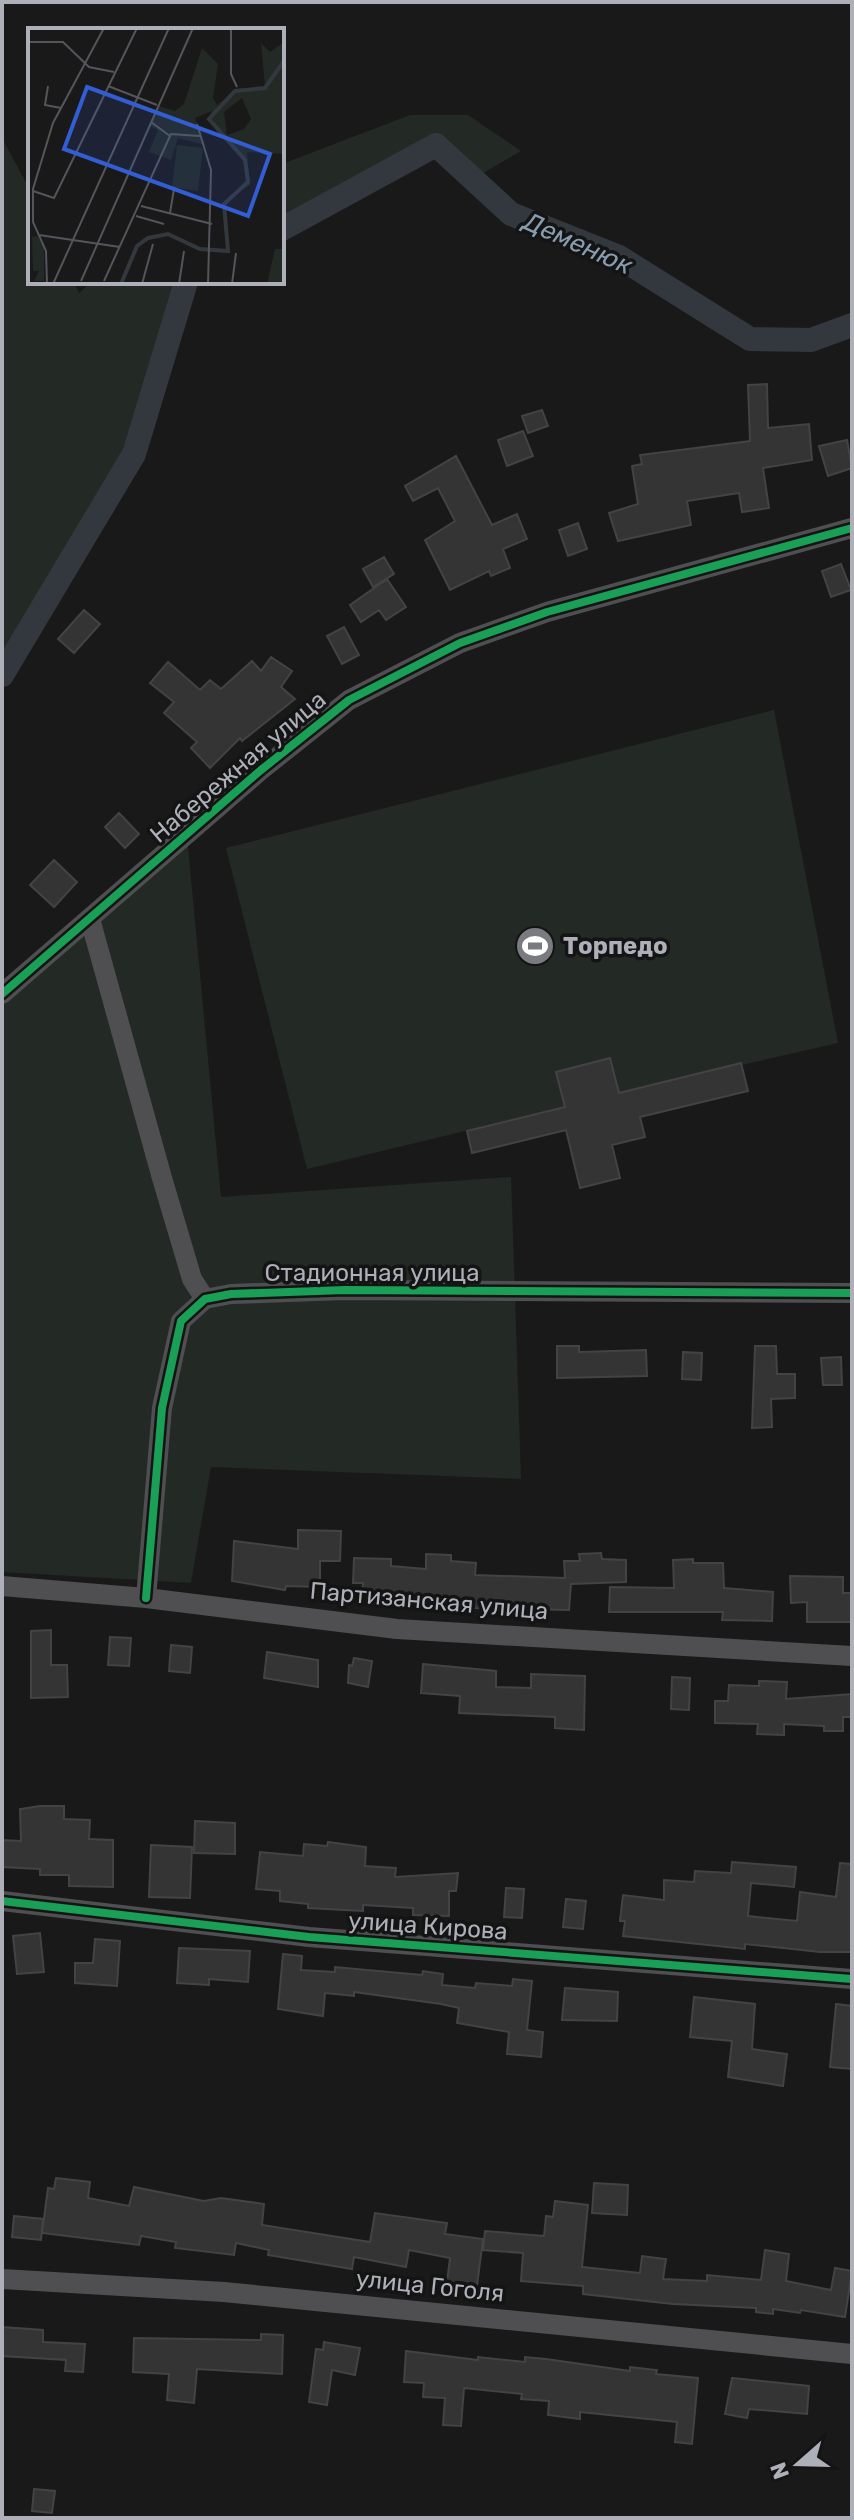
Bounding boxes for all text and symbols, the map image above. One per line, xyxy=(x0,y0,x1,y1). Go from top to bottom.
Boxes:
inset map xyxy=(28,28,284,284)
water label: Деменюк xyxy=(517,205,637,281)
street label: Набережная улица xyxy=(145,685,331,849)
sports icon: Торпедо xyxy=(514,925,556,967)
place label: Торпедо xyxy=(563,932,668,960)
street label: Стадионная улица xyxy=(265,1259,479,1287)
street label: Партизанская улица xyxy=(309,1577,549,1625)
street label: улица Кирова xyxy=(347,1906,509,1946)
street label: улица Гоголя xyxy=(355,2264,505,2308)
north arrow xyxy=(758,2424,838,2504)
text: N xyxy=(764,2459,795,2483)

